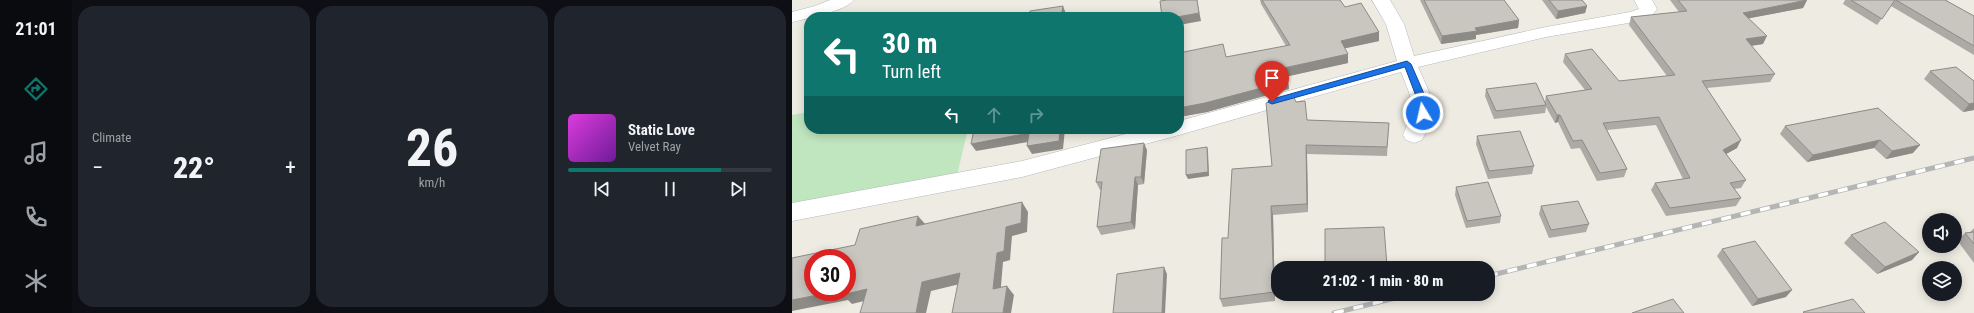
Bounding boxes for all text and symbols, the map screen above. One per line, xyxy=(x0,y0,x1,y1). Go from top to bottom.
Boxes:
text: 21:01 xyxy=(15,18,57,39)
text: 30 m xyxy=(882,27,938,60)
icon: left xyxy=(816,28,868,80)
text: Turn left xyxy=(882,61,941,82)
pin xyxy=(1255,61,1289,102)
icon: arrive xyxy=(1261,67,1283,89)
icon: directions xyxy=(22,75,50,103)
position arrow xyxy=(1402,92,1444,134)
icon: left xyxy=(941,104,963,126)
icon: ahead xyxy=(983,104,1005,126)
icon: right xyxy=(1025,104,1047,126)
text: 26 xyxy=(406,118,458,179)
text: Static Love xyxy=(628,121,695,139)
text: Climate xyxy=(92,130,131,145)
icon: music xyxy=(22,139,50,167)
text: Velvet Ray xyxy=(628,139,681,154)
text: 22° xyxy=(173,150,215,185)
text: − xyxy=(92,155,103,180)
text: + xyxy=(285,155,296,180)
text: km/h xyxy=(419,175,445,190)
icon: previous xyxy=(591,178,613,200)
icon: pause xyxy=(659,178,681,200)
icon: next xyxy=(727,178,749,200)
icon: phone xyxy=(22,203,50,231)
map controls xyxy=(1922,213,1962,301)
button: sound xyxy=(1922,213,1962,253)
speed limit sign: 30 xyxy=(804,249,856,301)
button: layers xyxy=(1922,261,1962,301)
icon: climate xyxy=(22,267,50,295)
text: 21:02 · 1 min · 80 m xyxy=(1323,272,1443,290)

